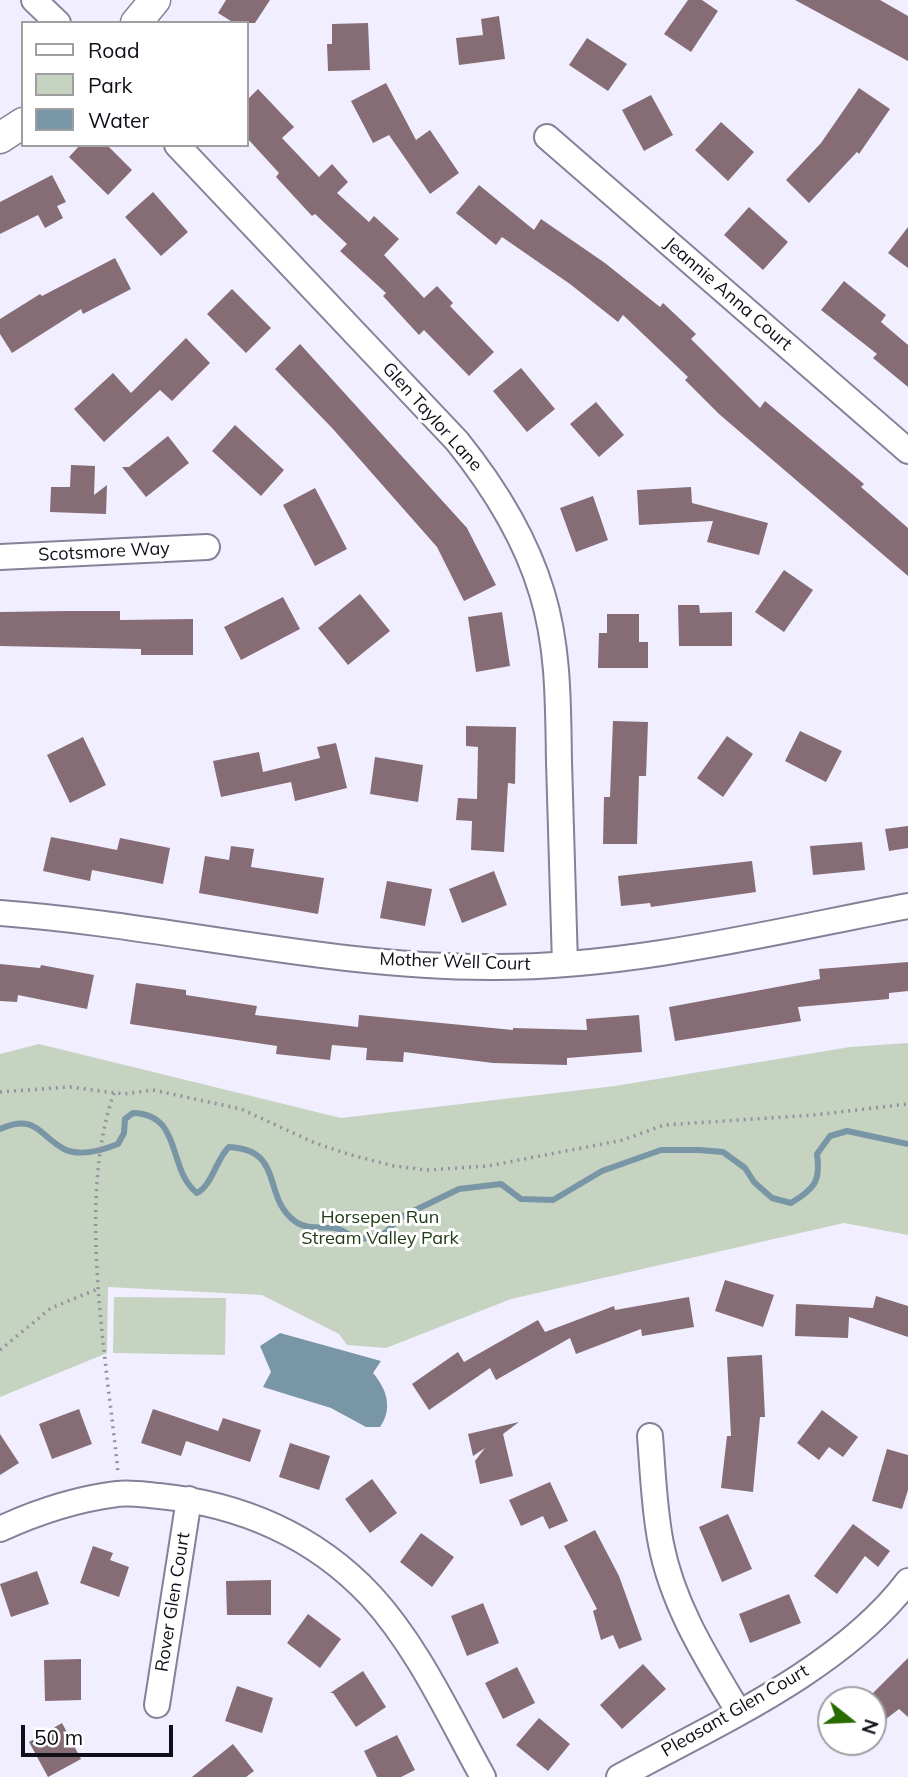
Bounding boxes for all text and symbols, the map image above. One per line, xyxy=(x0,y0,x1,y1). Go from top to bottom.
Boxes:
legend xyxy=(21,21,248,147)
text: Road xyxy=(88,37,139,63)
text: Park xyxy=(88,72,132,98)
text: Water xyxy=(88,107,149,133)
street label: Jeannie Anna Court xyxy=(660,233,796,355)
street label: Glen Taylor Lane xyxy=(377,358,487,476)
street label: Scotsmore Way xyxy=(38,538,170,566)
street label: Mother Well Court xyxy=(379,949,531,975)
park label: Horsepen Run Stream Valley Park xyxy=(301,1207,459,1250)
street label: Rover Glen Court xyxy=(151,1531,195,1673)
street label: Pleasant Glen Court xyxy=(658,1660,812,1762)
north arrow xyxy=(817,1686,887,1756)
scale bar xyxy=(24,1710,177,1754)
text: N xyxy=(856,1716,884,1737)
text: 50 m xyxy=(34,1724,83,1750)

